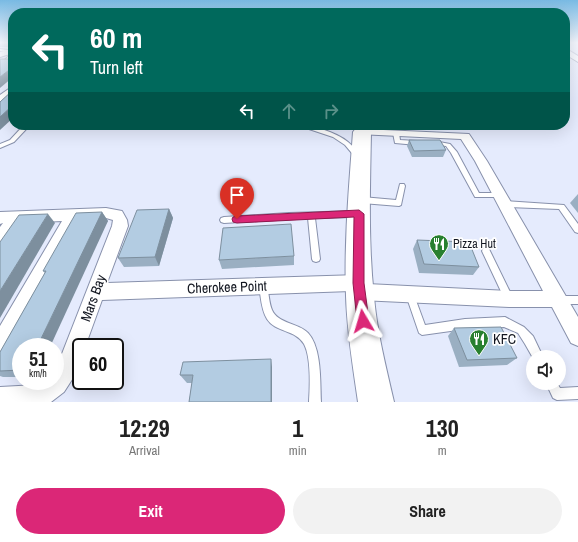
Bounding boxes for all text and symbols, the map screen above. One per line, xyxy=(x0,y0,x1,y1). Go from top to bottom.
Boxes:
text: 60 m xyxy=(90,19,142,57)
icon: left xyxy=(24,24,76,76)
text: Turn left xyxy=(90,55,143,80)
icon: left xyxy=(236,100,258,122)
icon: ahead xyxy=(278,100,300,122)
icon: right xyxy=(320,100,342,122)
pin xyxy=(220,178,254,219)
icon: arrive xyxy=(226,184,248,206)
restaurant icon: Pizza Hut xyxy=(428,233,450,261)
place label: Pizza Hut xyxy=(453,236,496,252)
street label: Mars Bay xyxy=(76,272,110,324)
street label: Cherokee Point xyxy=(187,277,267,297)
position arrow xyxy=(342,300,384,342)
restaurant icon: KFC xyxy=(468,328,490,356)
place label: KFC xyxy=(493,330,516,348)
speed limit sign: 60 xyxy=(72,338,124,390)
text: 51 xyxy=(29,345,47,372)
map controls xyxy=(526,350,566,390)
button: sound xyxy=(526,350,566,390)
text: km/h xyxy=(29,367,47,380)
text: 12:29 xyxy=(119,412,170,444)
text: 1 xyxy=(292,412,303,444)
text: 130 xyxy=(426,412,459,444)
text: Arrival xyxy=(129,442,160,459)
text: min xyxy=(289,442,307,459)
text: m xyxy=(438,442,447,459)
button: Exit xyxy=(16,488,285,534)
button: Share xyxy=(293,488,562,534)

